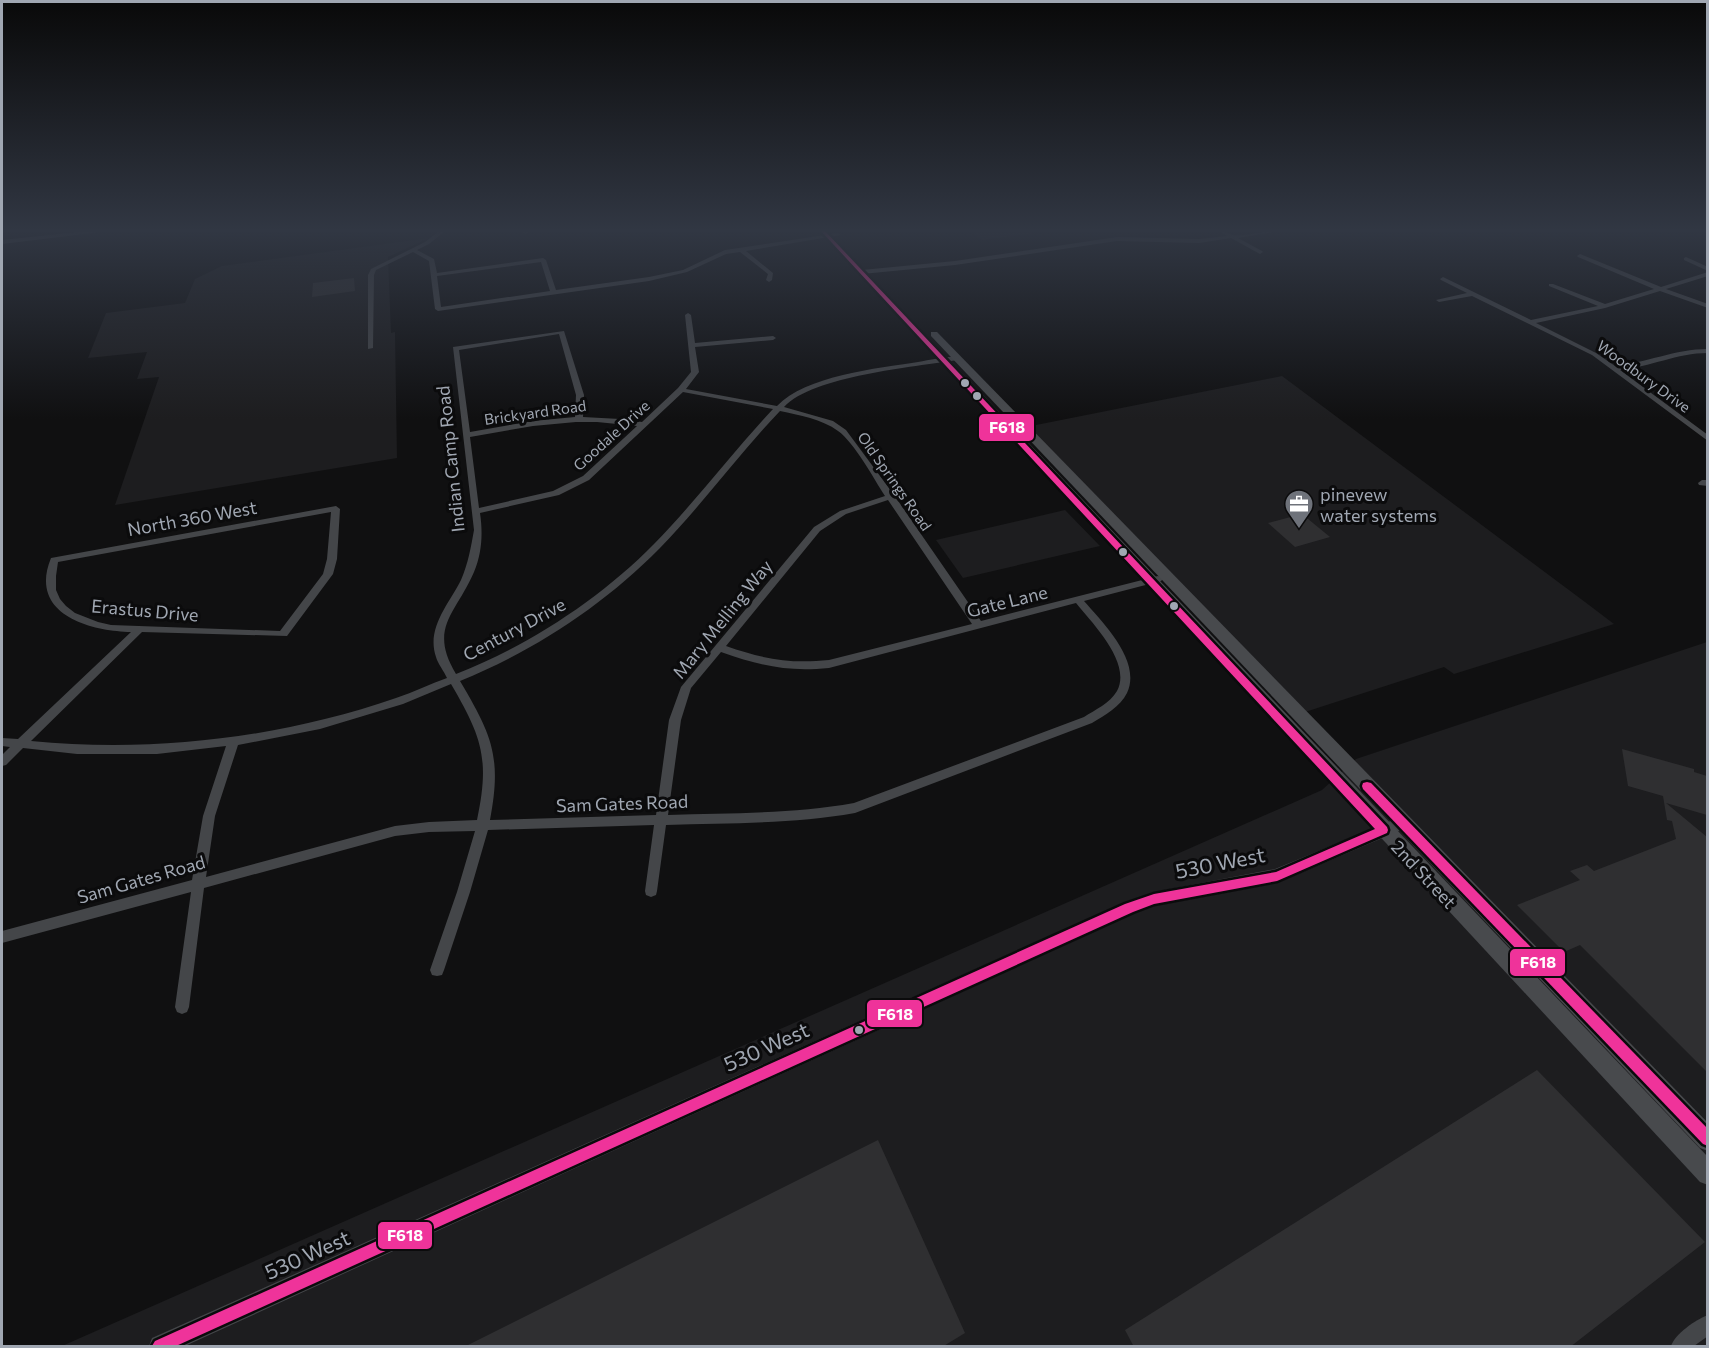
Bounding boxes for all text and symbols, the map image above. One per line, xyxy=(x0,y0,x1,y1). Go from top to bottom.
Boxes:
street label: Woodbury Drive xyxy=(1594,336,1694,416)
unlabelled marker xyxy=(959,377,971,389)
street label: Indian Camp Road xyxy=(431,385,469,533)
unlabelled marker xyxy=(971,390,983,402)
street label: Brickyard Road xyxy=(483,396,587,428)
street label: Goodale Drive xyxy=(569,396,653,474)
line badge: F618 xyxy=(978,413,1035,442)
text: F618 xyxy=(989,417,1025,436)
street label: Old Springs Road xyxy=(854,428,936,534)
place label: pinevew water systems xyxy=(1320,483,1437,526)
office icon: pinevew water systems xyxy=(1283,488,1315,530)
street label: North 360 West xyxy=(126,496,258,540)
unlabelled marker xyxy=(1117,546,1129,558)
street label: Mary Melling Way xyxy=(667,555,777,683)
street label: Gate Lane xyxy=(964,580,1050,622)
street label: Century Drive xyxy=(459,593,569,665)
street label: Erastus Drive xyxy=(90,594,200,626)
unlabelled marker xyxy=(1168,600,1180,612)
street label: Sam Gates Road xyxy=(556,790,688,816)
street label: 2nd Street xyxy=(1387,835,1461,913)
street label: 530 West xyxy=(1173,841,1267,883)
street label: Sam Gates Road xyxy=(74,850,208,908)
line badge: F618 xyxy=(1509,948,1566,977)
text: F618 xyxy=(1520,952,1556,971)
line badge: F618 xyxy=(866,999,923,1028)
text: F618 xyxy=(877,1004,913,1023)
street label: 530 West xyxy=(719,1016,813,1076)
unlabelled marker xyxy=(853,1024,865,1036)
line badge: F618 xyxy=(377,1221,433,1250)
street label: 530 West xyxy=(260,1224,354,1284)
text: F618 xyxy=(387,1225,423,1244)

